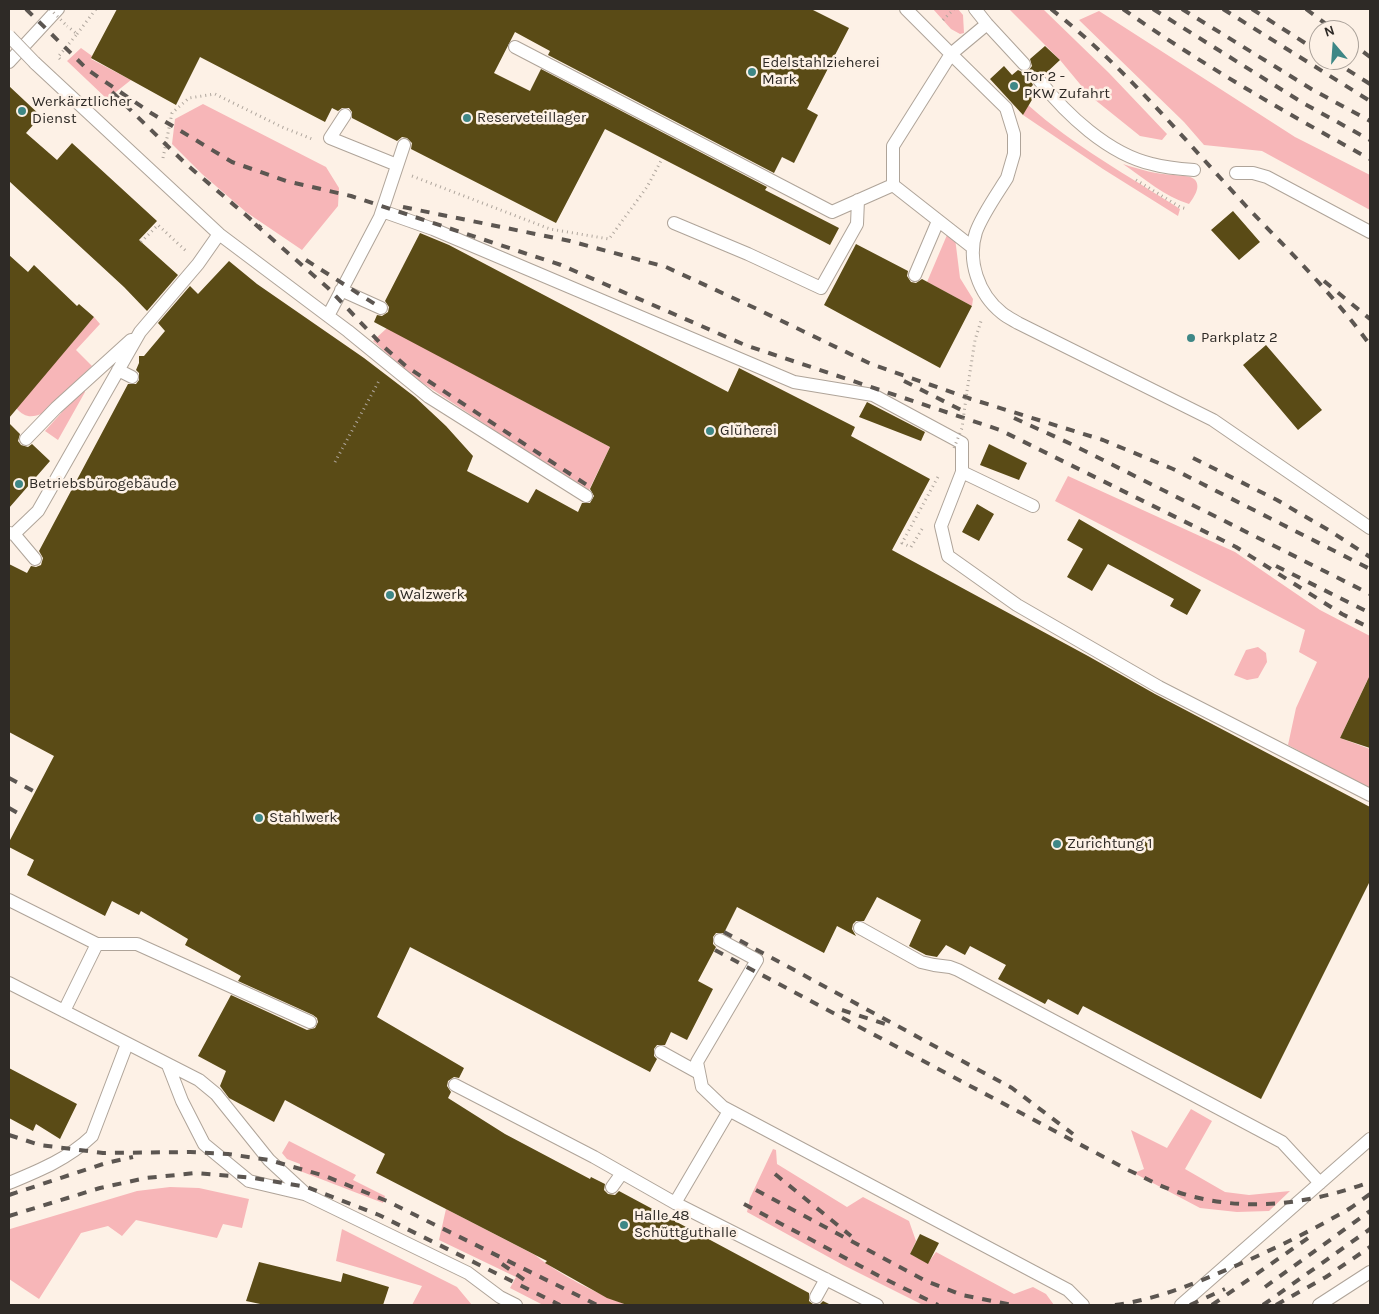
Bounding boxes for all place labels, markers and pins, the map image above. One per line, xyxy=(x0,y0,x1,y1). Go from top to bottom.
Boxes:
place label: Edelstahlzieherei Mark xyxy=(762,54,880,89)
marker: Edelstahlzieherei Mark xyxy=(746,66,758,78)
place label: Tor 2 - PKW Zufahrt xyxy=(1024,68,1110,103)
marker: Tor 2 - PKW Zufahrt xyxy=(1008,80,1020,92)
place label: Werkärztlicher Dienst xyxy=(32,93,132,128)
marker: Werkärztlicher Dienst xyxy=(16,105,28,117)
place label: Reserveteillager xyxy=(477,109,586,127)
marker: Reserveteillager xyxy=(461,112,473,124)
place label: Parkplatz 2 xyxy=(1201,329,1278,347)
marker: Parkplatz 2 xyxy=(1185,332,1197,344)
place label: Glüherei xyxy=(720,422,777,440)
marker: Glüherei xyxy=(704,425,716,437)
place label: Betriebsbürogebäude xyxy=(29,475,177,493)
marker: Betriebsbürogebäude xyxy=(13,478,25,490)
place label: Walzwerk xyxy=(400,586,465,604)
marker: Walzwerk xyxy=(384,589,396,601)
place label: Stahlwerk xyxy=(269,809,338,827)
marker: Stahlwerk xyxy=(253,812,265,824)
place label: Zurichtung 1 xyxy=(1067,835,1152,853)
marker: Zurichtung 1 xyxy=(1051,838,1063,850)
place label: Halle 48 Schüttguthalle xyxy=(634,1207,737,1242)
marker: Halle 48 Schüttguthalle xyxy=(618,1219,630,1231)

